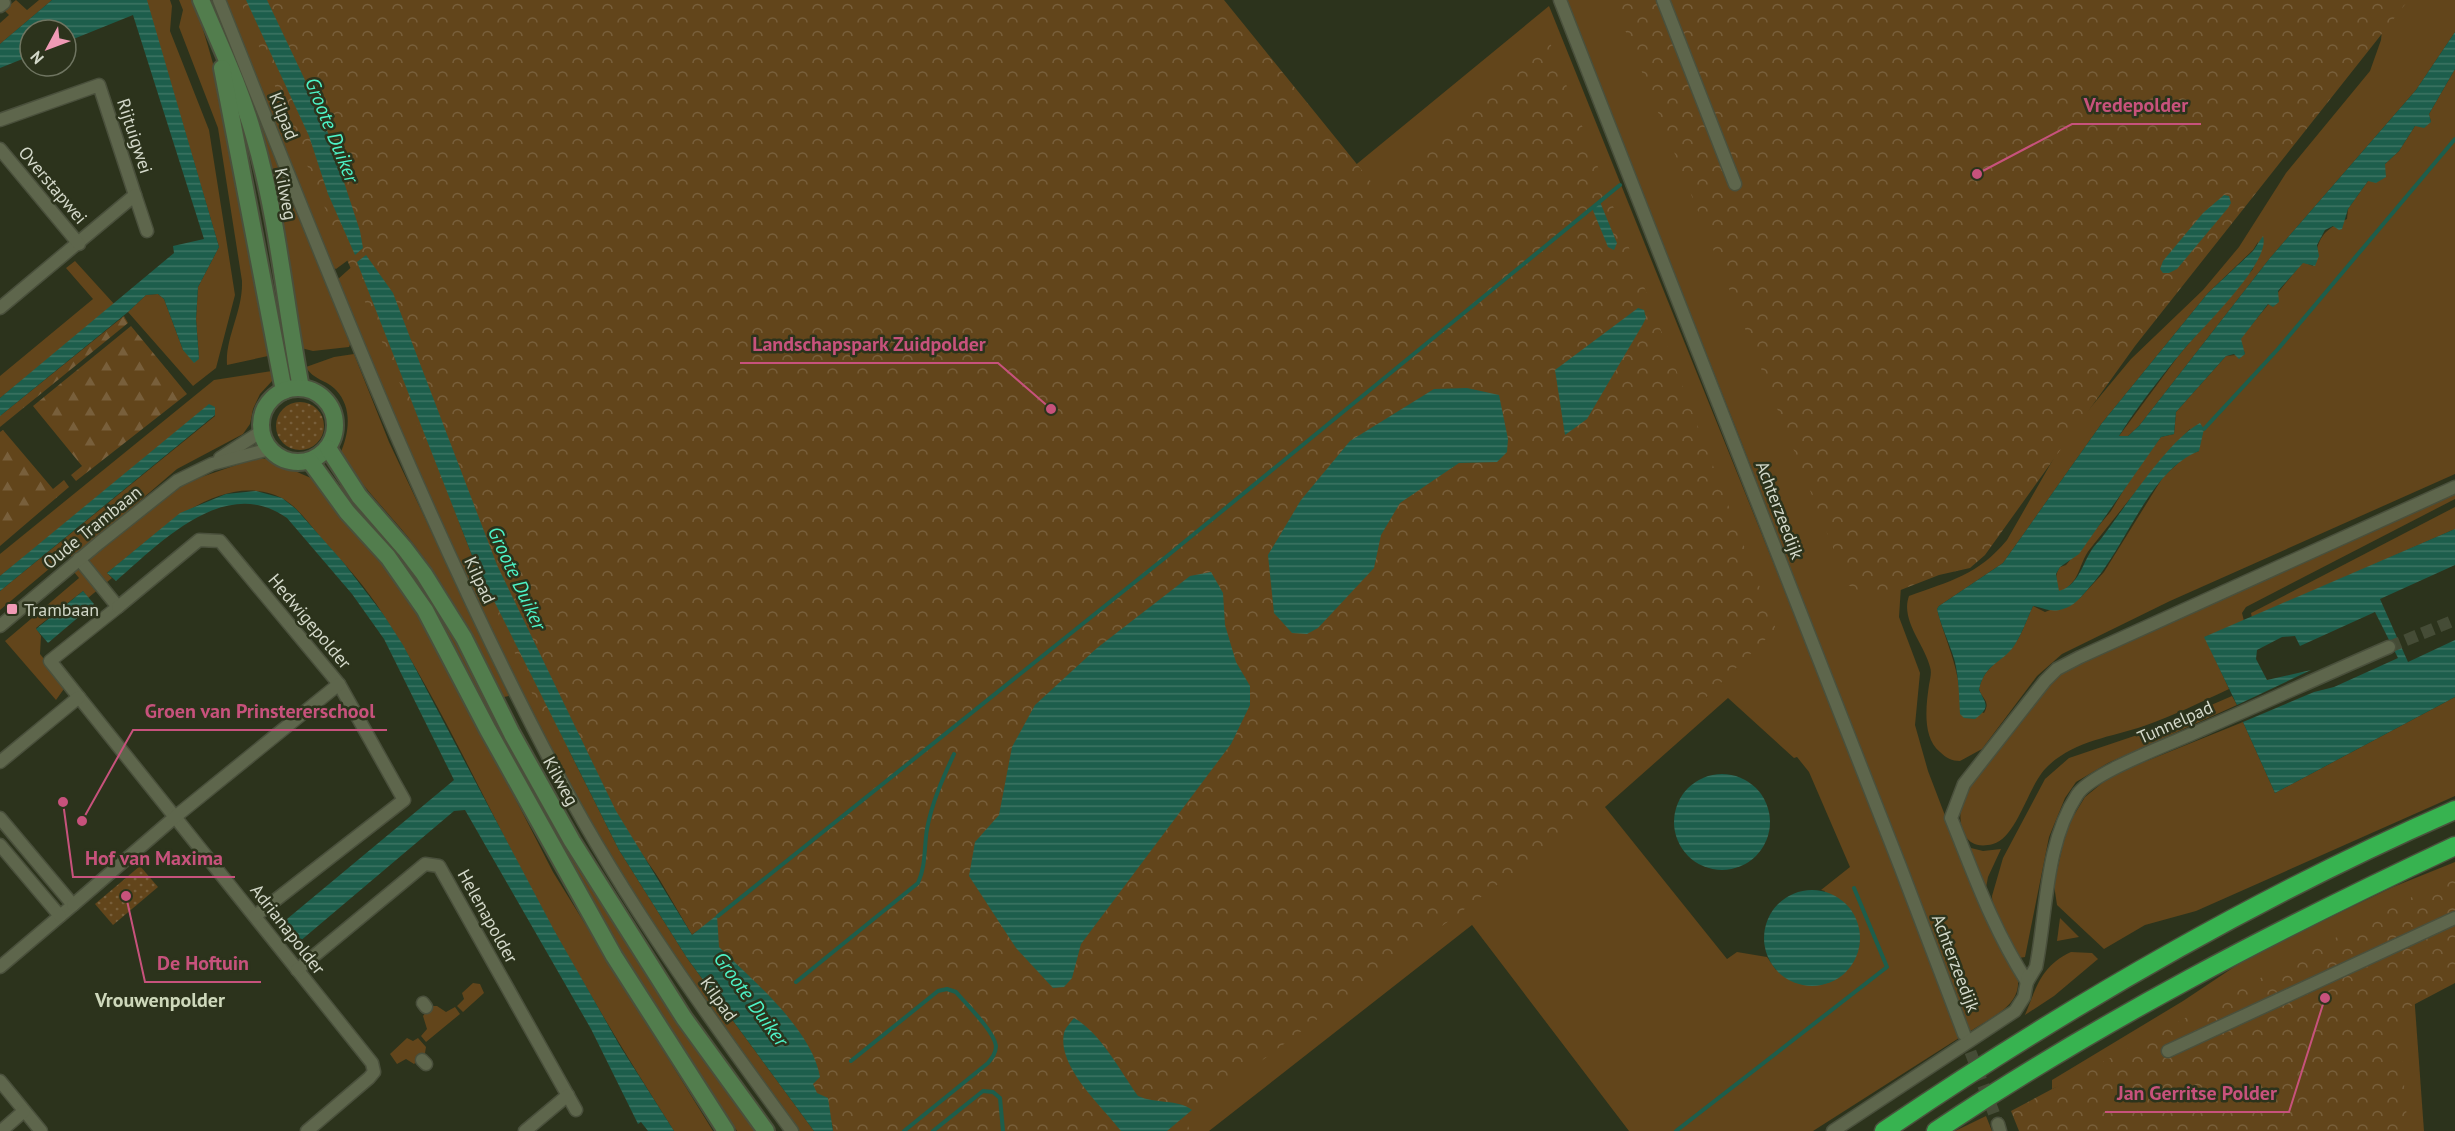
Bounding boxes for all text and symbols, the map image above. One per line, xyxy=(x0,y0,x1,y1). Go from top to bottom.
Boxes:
north arrow xyxy=(18,18,78,78)
text: N xyxy=(26,47,48,68)
water label: Groote Duiker xyxy=(299,74,365,188)
callout: Vredepolder xyxy=(2072,86,2201,124)
street label: Kilpad xyxy=(264,89,304,143)
text: Vredepolder xyxy=(2083,92,2188,118)
street label: Rijtuigwei xyxy=(112,96,158,176)
street label: Overstapwei xyxy=(14,141,92,229)
street label: Kilweg xyxy=(270,166,302,222)
callout: Landschapspark Zuidpolder xyxy=(740,325,998,363)
text: Landschapspark Zuidpolder xyxy=(752,331,986,357)
street label: Achterzeedijk xyxy=(1751,458,1809,563)
street label: Oude Trambaan xyxy=(38,480,146,574)
water label: Groote Duiker xyxy=(482,522,553,635)
street label: Kilpad xyxy=(459,553,501,607)
street label: Hedwigepolder xyxy=(263,569,357,673)
place label: Trambaan xyxy=(24,598,99,621)
marker: Trambaan xyxy=(5,602,19,616)
callout: Groen van Prinstererschool xyxy=(133,692,387,730)
street label: Tunnelpad xyxy=(2134,695,2216,749)
text: Groen van Prinstererschool xyxy=(145,698,375,724)
street label: Kilweg xyxy=(538,752,584,810)
callout: Hof van Maxima xyxy=(73,839,235,877)
text: Hof van Maxima xyxy=(85,845,223,871)
street label: Helenapolder xyxy=(453,865,523,967)
street label: Adrianapolder xyxy=(246,879,330,979)
street label: Achterzeedijk xyxy=(1927,911,1985,1016)
callout: De Hoftuin xyxy=(145,944,261,982)
water label: Groote Duiker xyxy=(708,946,795,1053)
text: De Hoftuin xyxy=(157,950,249,976)
street label: Kilpad xyxy=(695,972,743,1026)
district label: Vrouwenpolder xyxy=(94,987,225,1013)
callout: Jan Gerritse Polder xyxy=(2105,1074,2289,1112)
text: Jan Gerritse Polder xyxy=(2116,1080,2277,1106)

